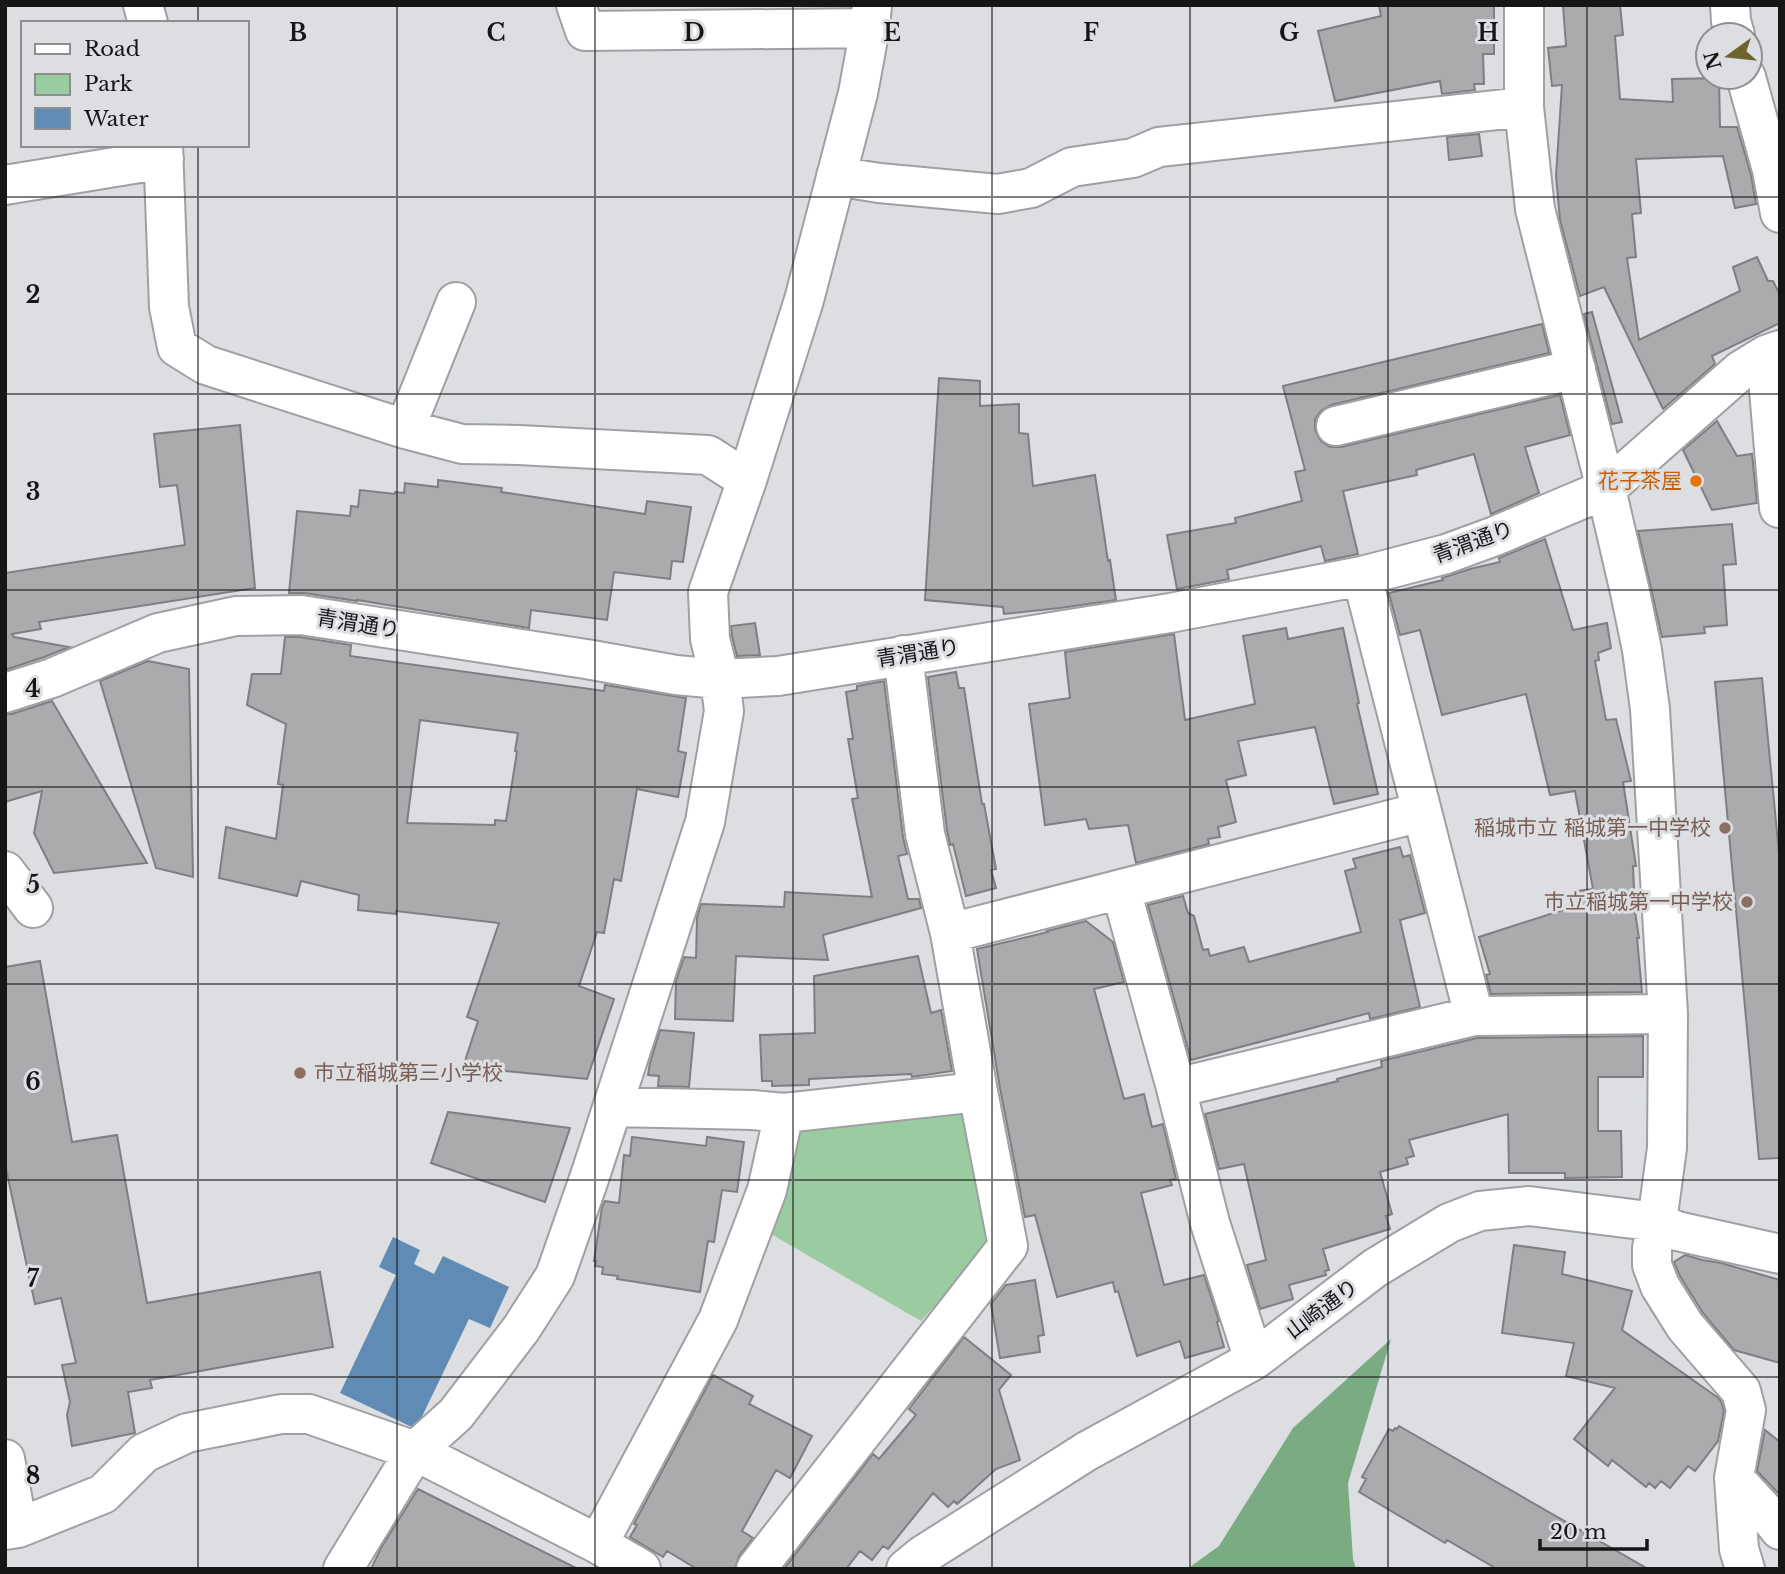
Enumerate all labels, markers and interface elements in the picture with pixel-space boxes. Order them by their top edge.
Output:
text: B [289,19,307,47]
text: C [487,19,505,47]
text: D [683,19,705,47]
text: E [883,19,901,47]
text: F [1083,19,1099,47]
text: G [1279,19,1299,47]
text: H [1477,19,1499,47]
legend [21,21,248,147]
north arrow [1694,21,1764,91]
text: Road [84,36,140,62]
text: N [1700,49,1726,72]
text: Park [84,71,133,97]
text: Water [83,106,148,132]
text: 2 [26,281,40,309]
place label: 花子茶屋 [1598,468,1682,494]
marker: 花子茶屋 [1688,473,1704,489]
text: 3 [26,478,40,506]
street label: 青渭通り [1429,515,1517,569]
street label: 青渭通り [314,605,402,643]
street label: 青渭通り [874,634,962,672]
text: 4 [25,675,41,703]
place label: 稲城市立 稲城第一中学校 [1474,815,1711,841]
marker: 稲城市立 稲城第一中学校 [1717,820,1733,836]
text: 5 [26,871,40,899]
place label: 市立稲城第一中学校 [1544,889,1733,915]
marker: 市立稲城第一中学校 [1739,894,1755,910]
place label: 市立稲城第三小学校 [314,1060,503,1086]
marker: 市立稲城第三小学校 [292,1065,308,1081]
text: 6 [25,1068,41,1096]
text: 7 [27,1265,40,1293]
street label: 山崎通り [1281,1273,1363,1345]
text: 8 [26,1462,40,1490]
scale bar [1540,1508,1647,1552]
text: 20 m [1550,1519,1607,1545]

